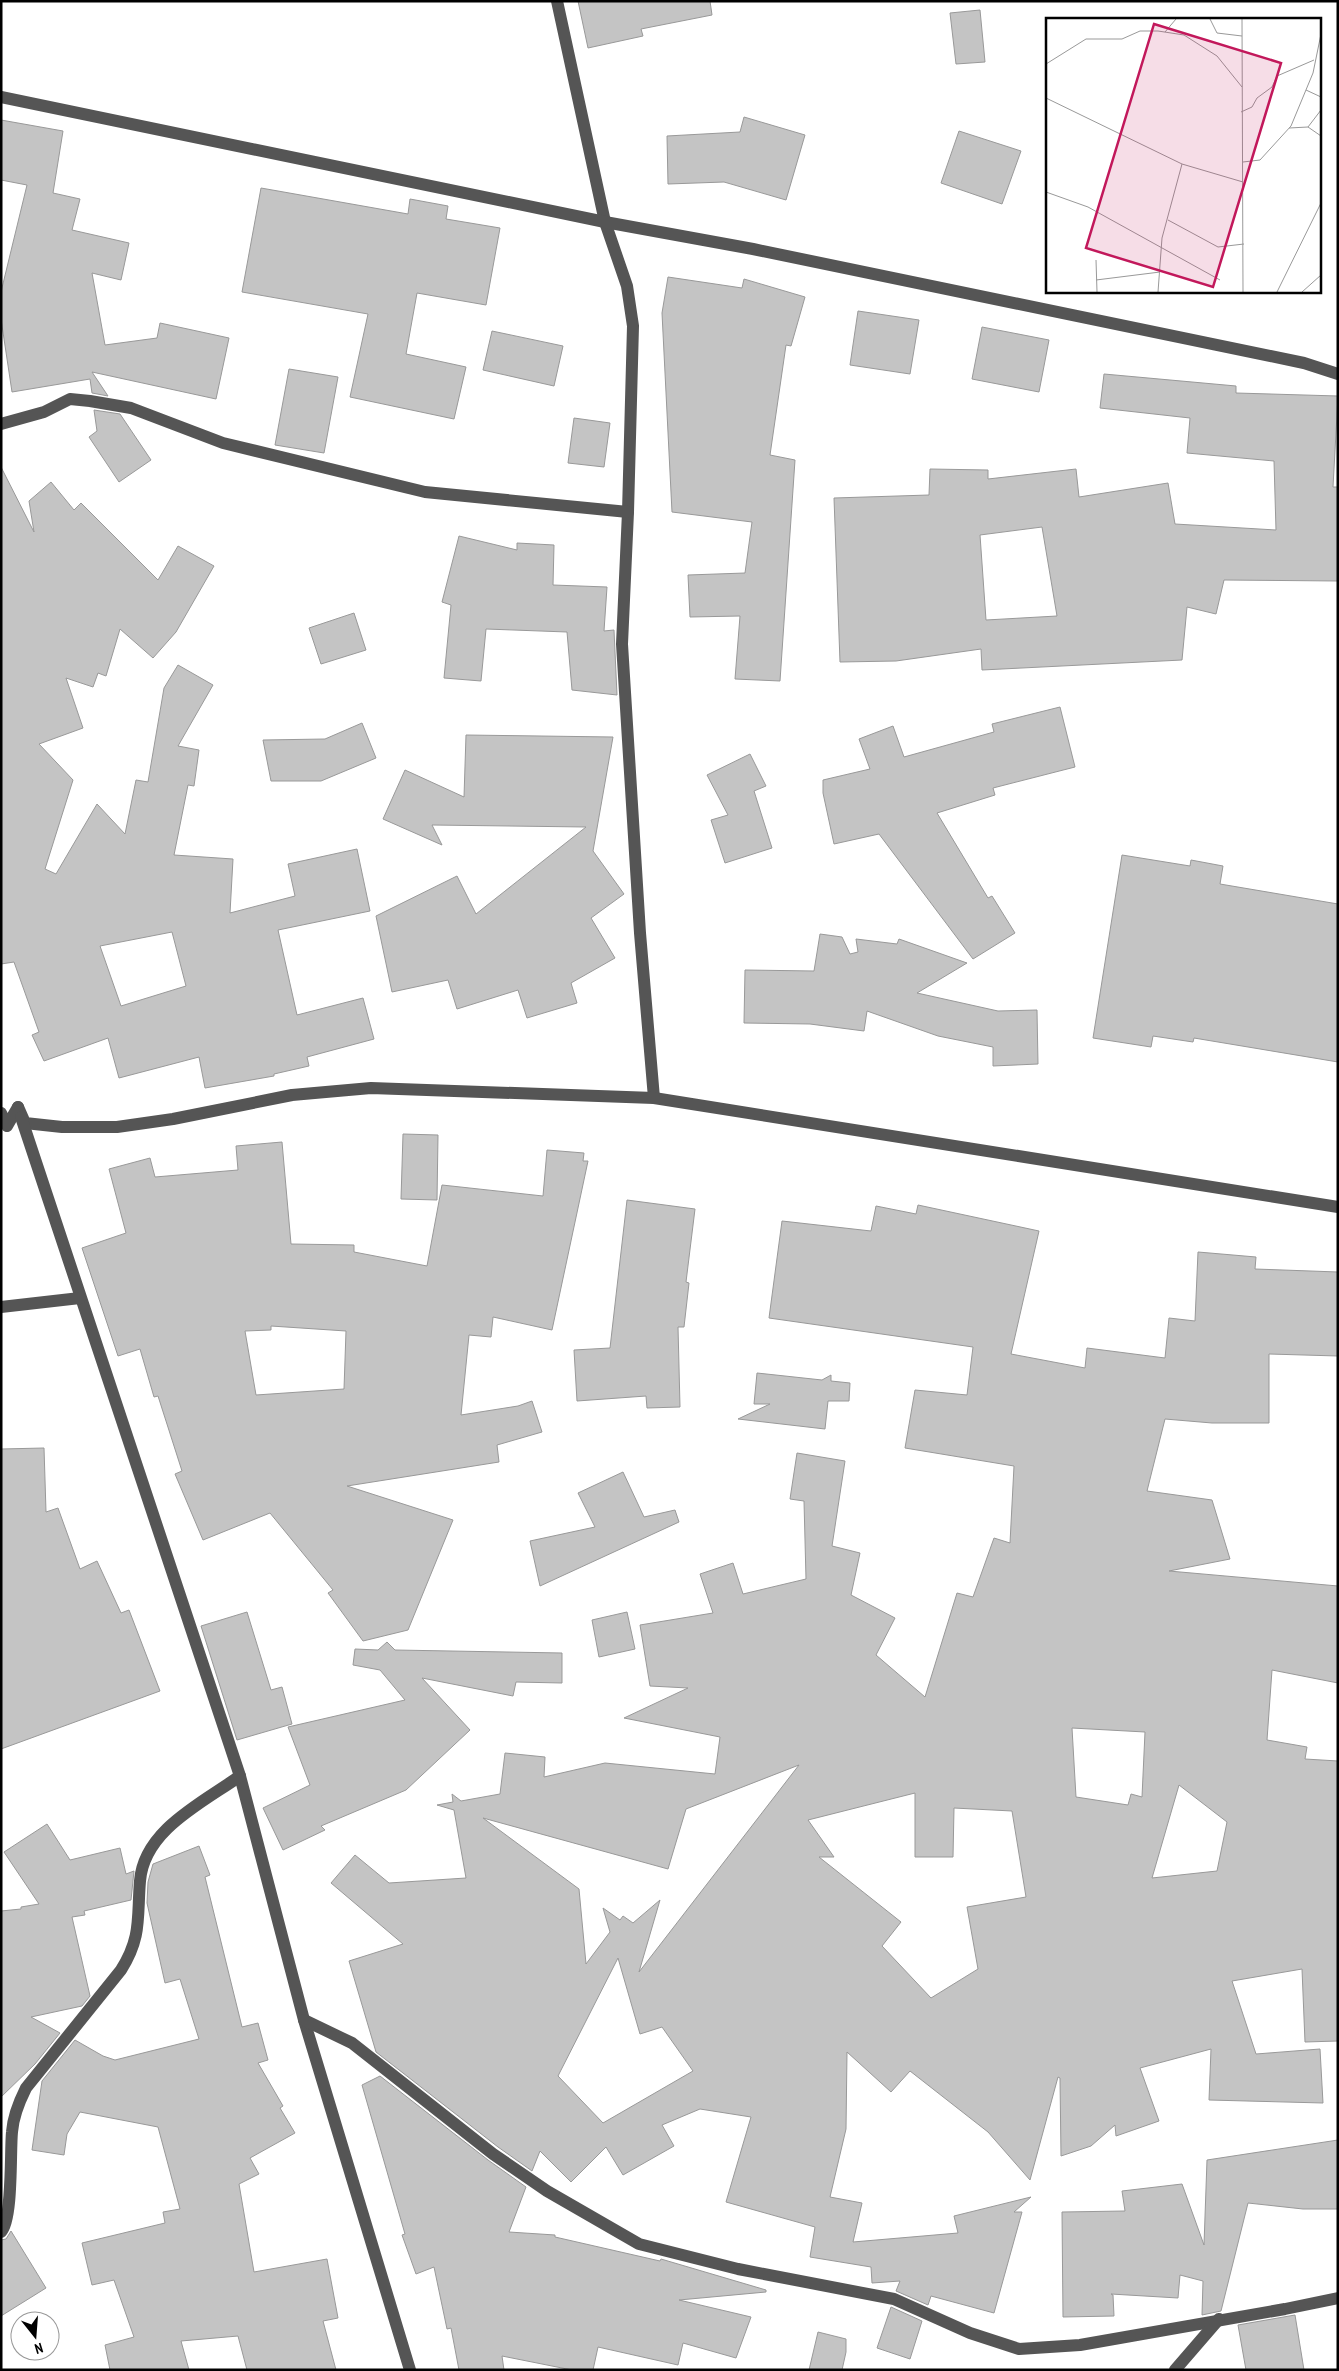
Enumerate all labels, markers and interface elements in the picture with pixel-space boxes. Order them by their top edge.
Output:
inset map [1046,18,1322,292]
north arrow [10,2311,60,2361]
text: N [33,2339,45,2358]

